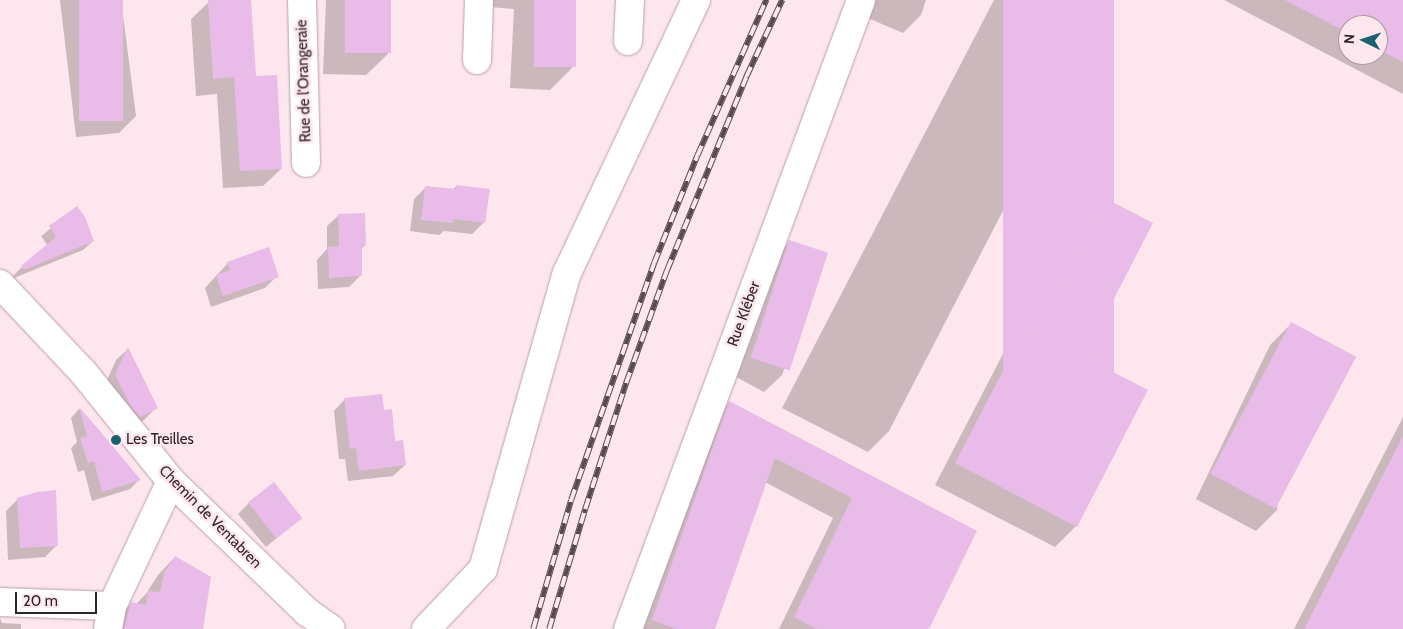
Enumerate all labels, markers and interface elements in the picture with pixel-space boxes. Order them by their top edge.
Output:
north arrow [1338,15,1388,65]
street label: Rue de l'Orangeraie [293,19,315,143]
text: N [1340,33,1358,45]
street label: Rue Kléber [724,279,764,349]
place label: Les Treilles [126,431,194,449]
marker: Les Treilles [110,434,122,446]
street label: Chemin de Ventabren [155,462,265,572]
scale bar [18,582,100,614]
text: 20 m [23,592,58,610]

